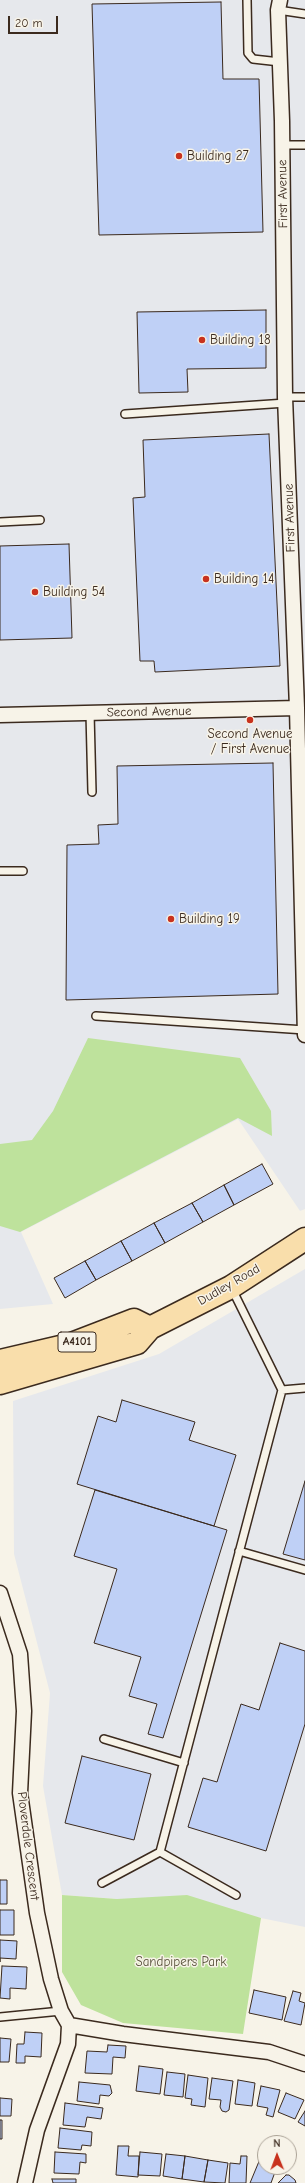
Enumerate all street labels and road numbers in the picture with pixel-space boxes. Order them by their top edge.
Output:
street label: First Avenue [275,160,291,228]
street label: First Avenue [281,483,299,553]
street label: Second Avenue [106,703,192,721]
street label: Dudley Road [195,1261,263,1309]
road number: A4101 [58,1332,96,1352]
street label: Ploverdale Crescent [14,1791,42,1901]

